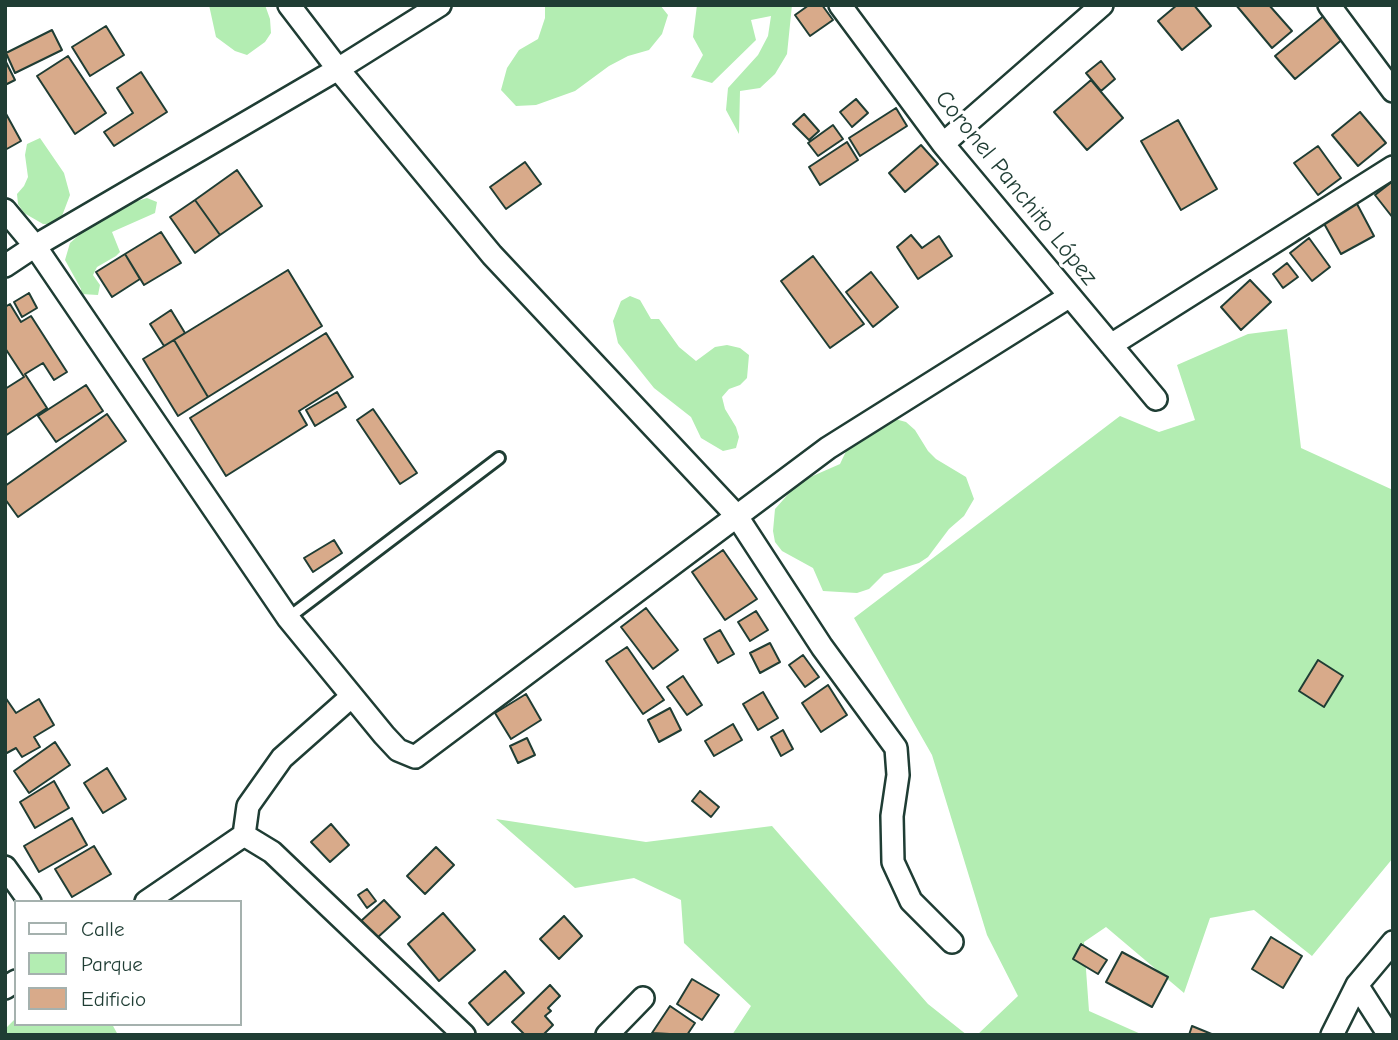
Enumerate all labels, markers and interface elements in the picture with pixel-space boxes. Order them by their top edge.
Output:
street label: Coronel Panchito López [929,85,1103,291]
legend [14,900,242,1026]
text: Calle [81,917,124,941]
text: Parque [81,952,143,976]
text: Edificio [81,987,146,1011]

